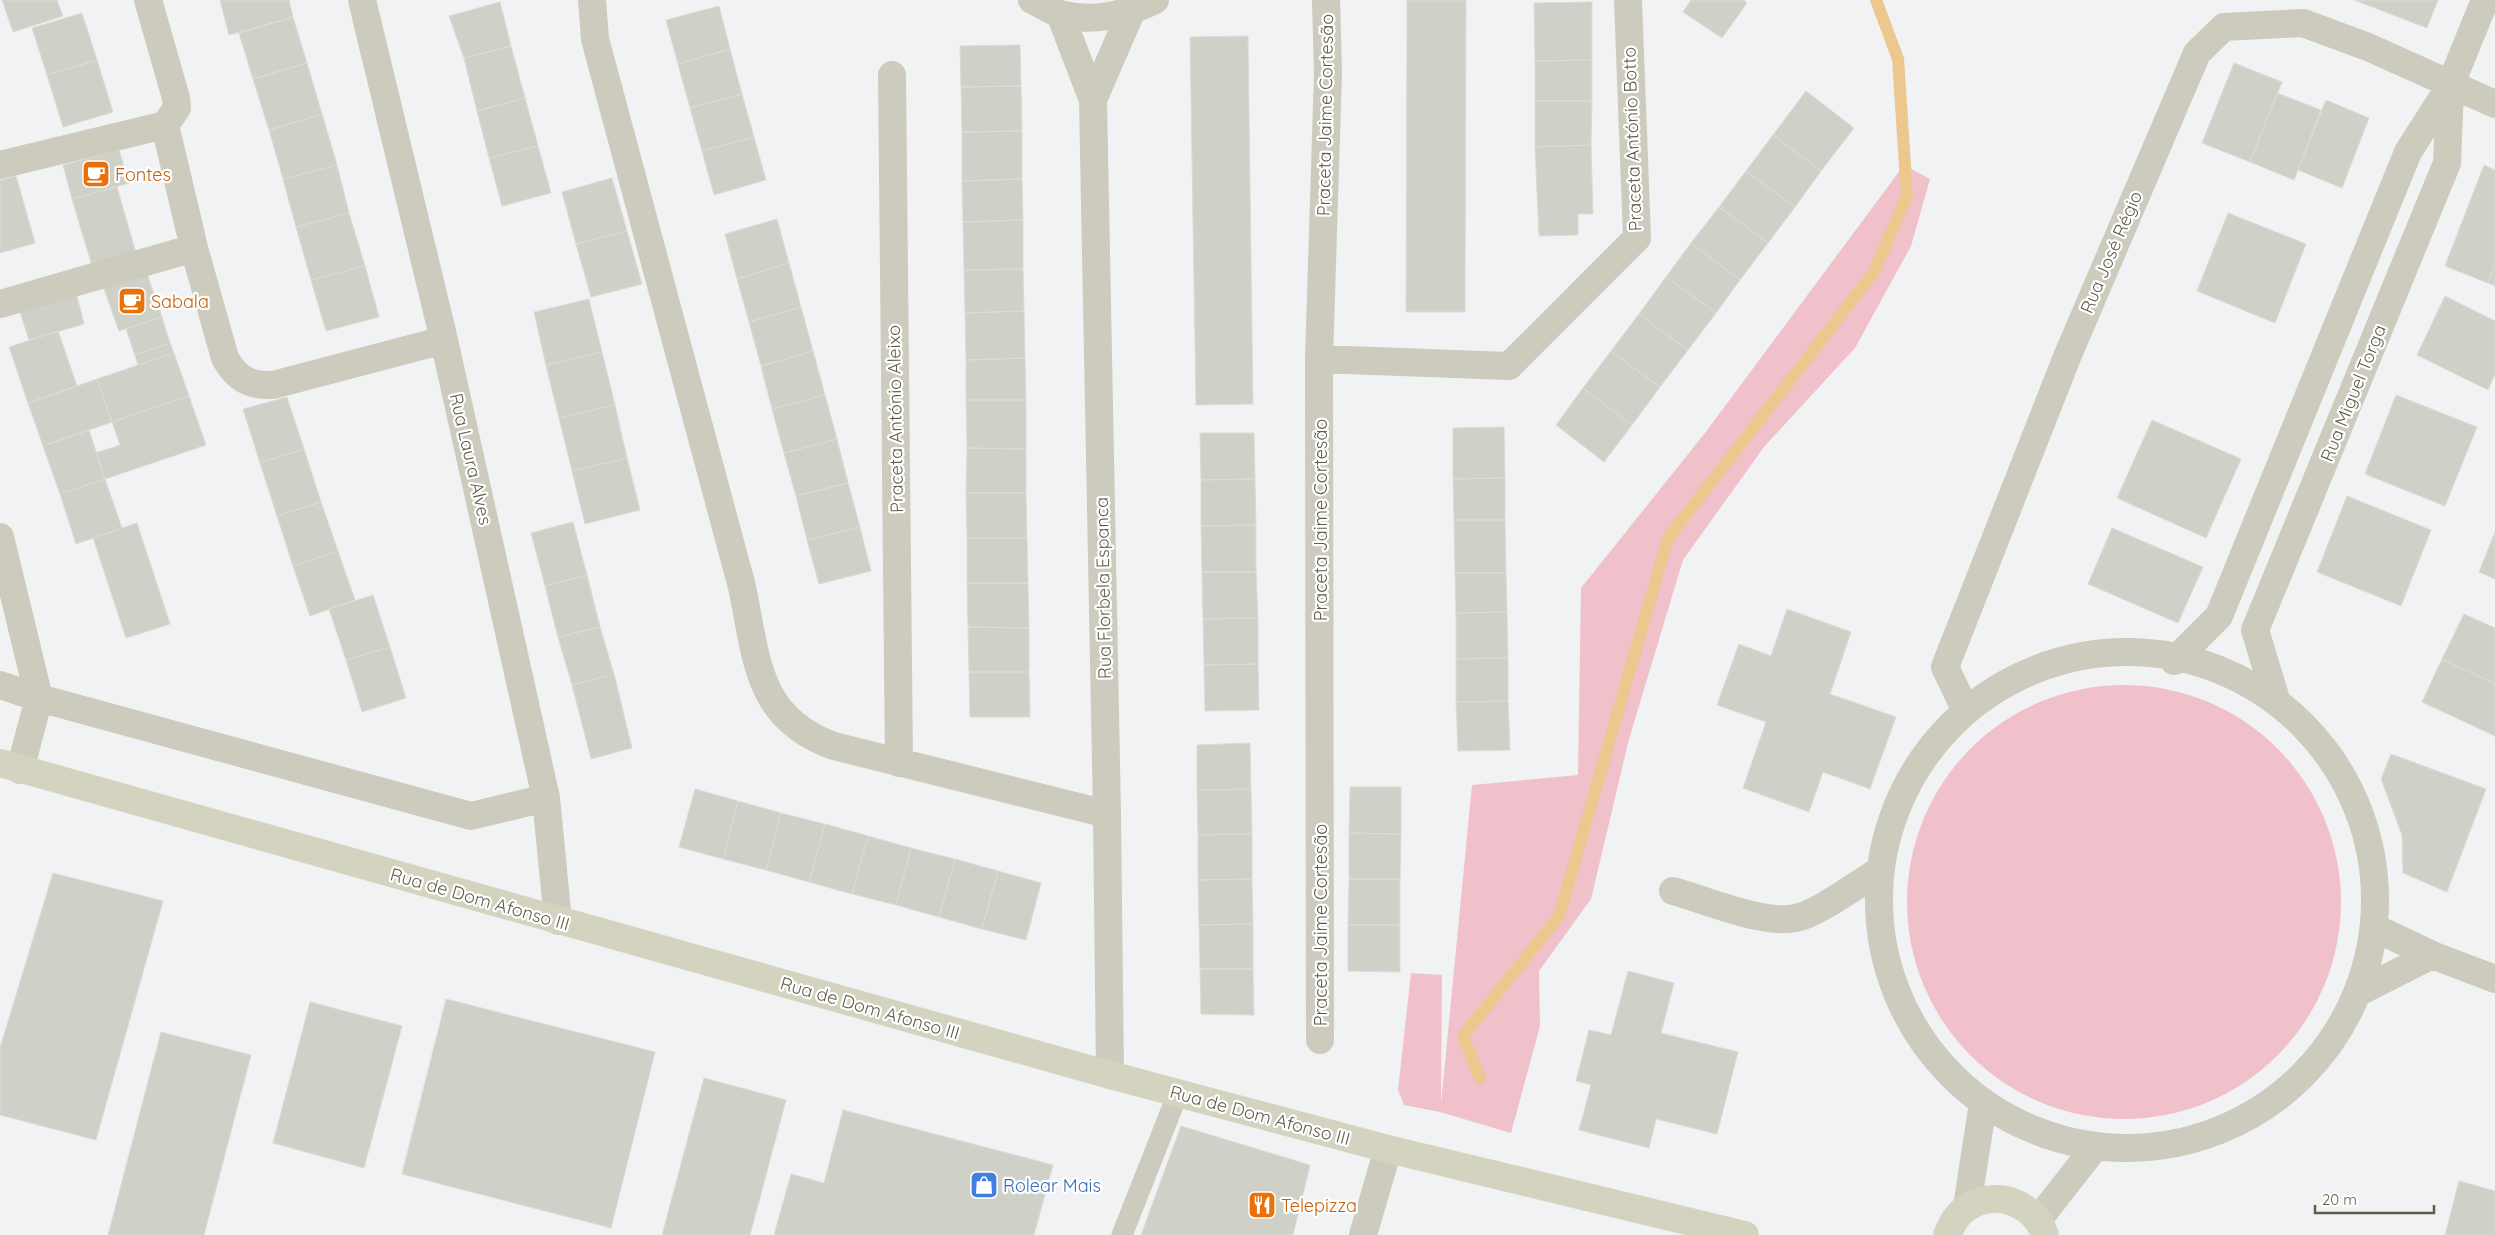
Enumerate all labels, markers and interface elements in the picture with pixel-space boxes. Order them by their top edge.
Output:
street label: Praceta Jaime Cortesão [1312,14,1338,216]
street label: Praceta António Botto [1617,46,1647,232]
cafe icon: Fontes [81,159,111,189]
place label: Fontes [115,163,171,186]
street label: Rua José Régio [2075,187,2147,317]
cafe icon: Sabala [117,286,147,316]
place label: Sabala [151,290,209,313]
street label: Rua Miguel Torga [2315,321,2391,465]
street label: Praceta António Aleixo [882,325,908,513]
street label: Rua Laura Alves [445,391,497,527]
street label: Praceta Jaime Cortesão [1309,419,1332,621]
street label: Rua Florbela Espanca [1090,497,1116,679]
street label: Praceta Jaime Cortesão [1309,824,1332,1026]
street label: Rua de Dom Afonso III [388,862,572,936]
street label: Rua de Dom Afonso III [778,971,962,1045]
street label: Rua de Dom Afonso III [1167,1080,1353,1150]
shop icon: Rolear Mais [969,1170,999,1200]
place label: Rolear Mais [1003,1174,1101,1197]
scale bar [2315,1182,2434,1214]
restaurant icon: Telepizza [1247,1190,1277,1220]
text: 20 m [2322,1190,2357,1209]
place label: Telepizza [1281,1194,1357,1217]

